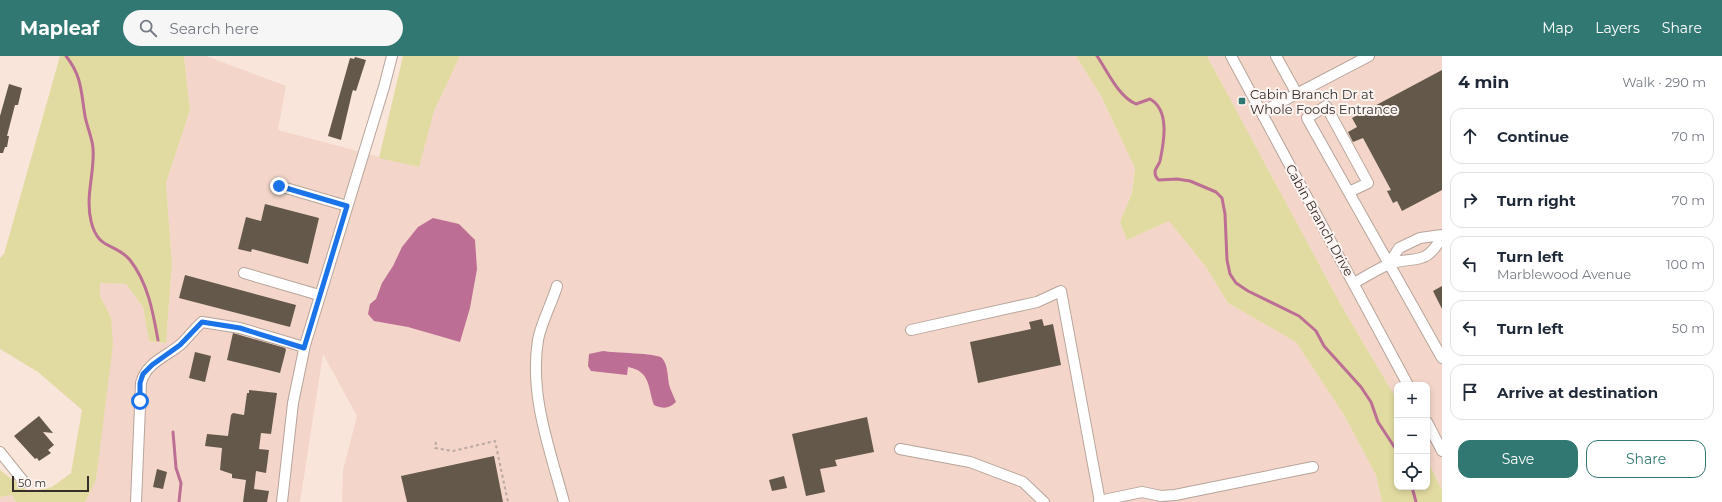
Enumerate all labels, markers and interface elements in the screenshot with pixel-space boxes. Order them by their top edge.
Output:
search box [123,10,403,46]
text: Mapleaf [20,17,99,40]
icon: search [137,17,159,39]
text: Search here [169,19,259,38]
text: Map [1542,19,1573,37]
text: Layers [1595,19,1640,37]
text: Share [1662,19,1702,37]
text: 4 min [1458,72,1509,92]
text: Walk · 290 m [1622,74,1706,90]
place label: Cabin Branch Dr at Whole Foods Entrance [1250,86,1398,117]
marker: Cabin Branch Dr at Whole Foods Entrance [1237,96,1247,106]
icon: ahead [1459,125,1481,147]
text: Continue [1497,127,1569,146]
text: 70 m [1672,128,1705,144]
street label: Cabin Branch Drive [1283,161,1358,279]
route end [270,177,288,195]
icon: right [1459,189,1481,211]
text: Turn right [1497,191,1576,210]
text: 70 m [1672,192,1705,208]
text: Turn left [1497,247,1564,266]
icon: left [1459,253,1481,275]
text: 100 m [1666,256,1705,272]
text: Marblewood Avenue [1497,266,1631,282]
icon: left [1459,317,1481,339]
text: Turn left [1497,319,1564,338]
text: 50 m [1672,320,1705,336]
icon: arrive [1459,381,1481,403]
map controls [1394,382,1430,490]
button: + [1394,382,1430,418]
text: Arrive at destination [1497,383,1658,402]
route start [131,392,149,410]
button: − [1394,418,1430,454]
button: Save [1458,440,1578,478]
button: Share [1586,440,1706,478]
button: locate [1394,454,1430,490]
scale bar [12,474,89,493]
text: 50 m [18,476,46,490]

